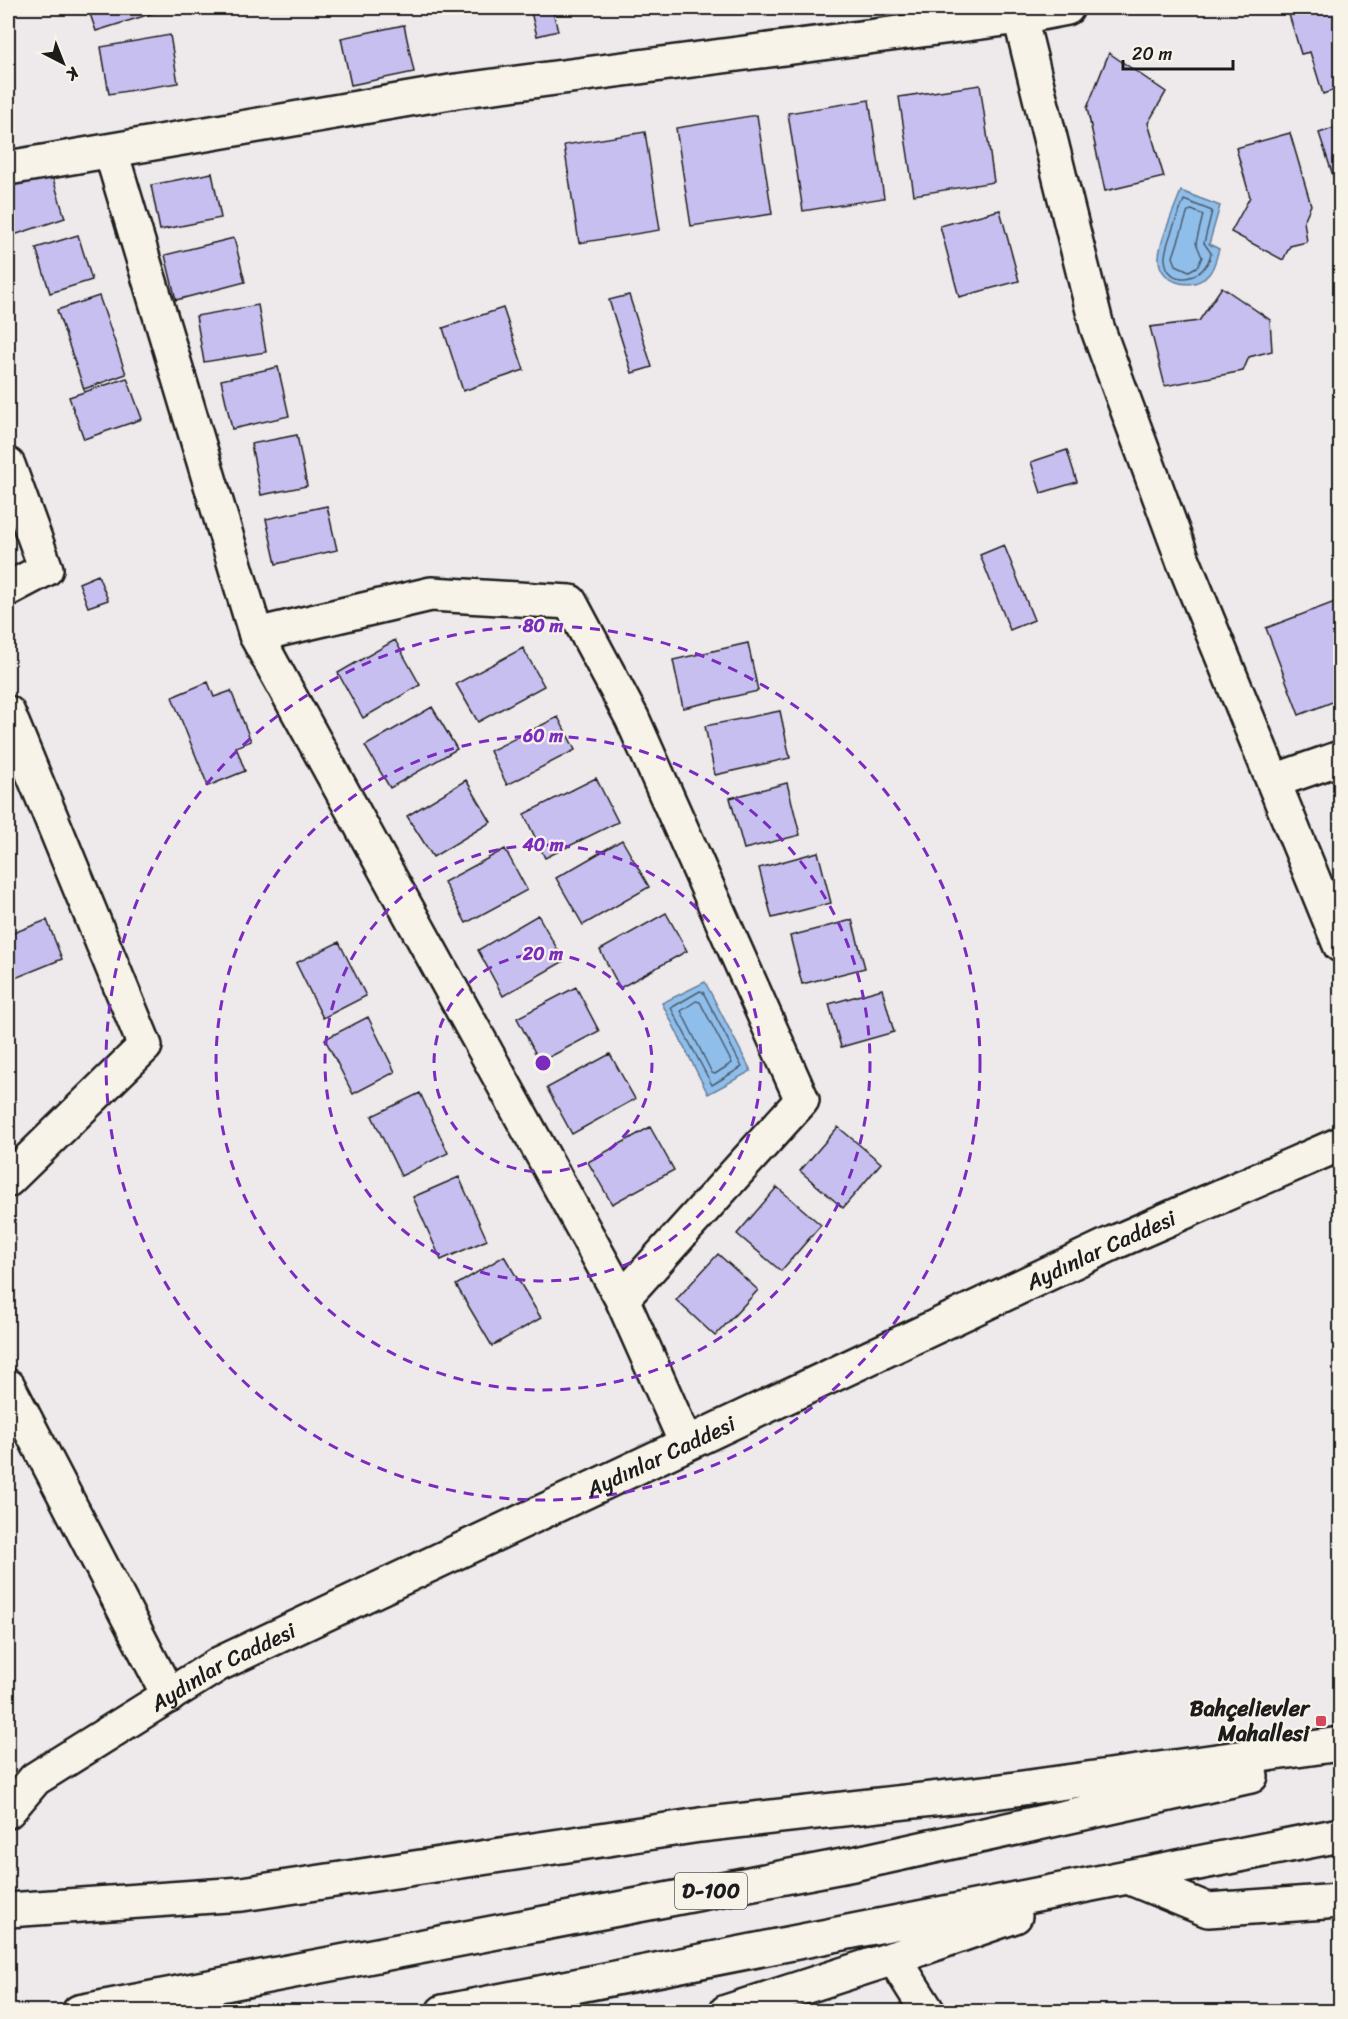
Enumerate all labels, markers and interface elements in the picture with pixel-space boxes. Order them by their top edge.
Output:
north arrow [33,33,93,93]
scale bar [1123,33,1232,71]
text: 20 m [1132,38,1172,70]
text: K [58,59,87,89]
text: 80 m [522,610,564,642]
text: 60 m [522,720,563,752]
text: 40 m [521,829,564,861]
text: 20 m [522,938,563,970]
centre of rings [533,1053,553,1073]
street label: Aydınlar Caddesi [1018,1198,1183,1301]
street label: Aydınlar Caddesi [579,1404,743,1508]
street label: Aydınlar Caddesi [141,1611,303,1723]
place label: Bahçelievler Mahallesi [1190,1689,1311,1753]
marker: Bahçelievler Mahallesi [1314,1714,1328,1728]
road number: D-100 [675,1873,747,1909]

